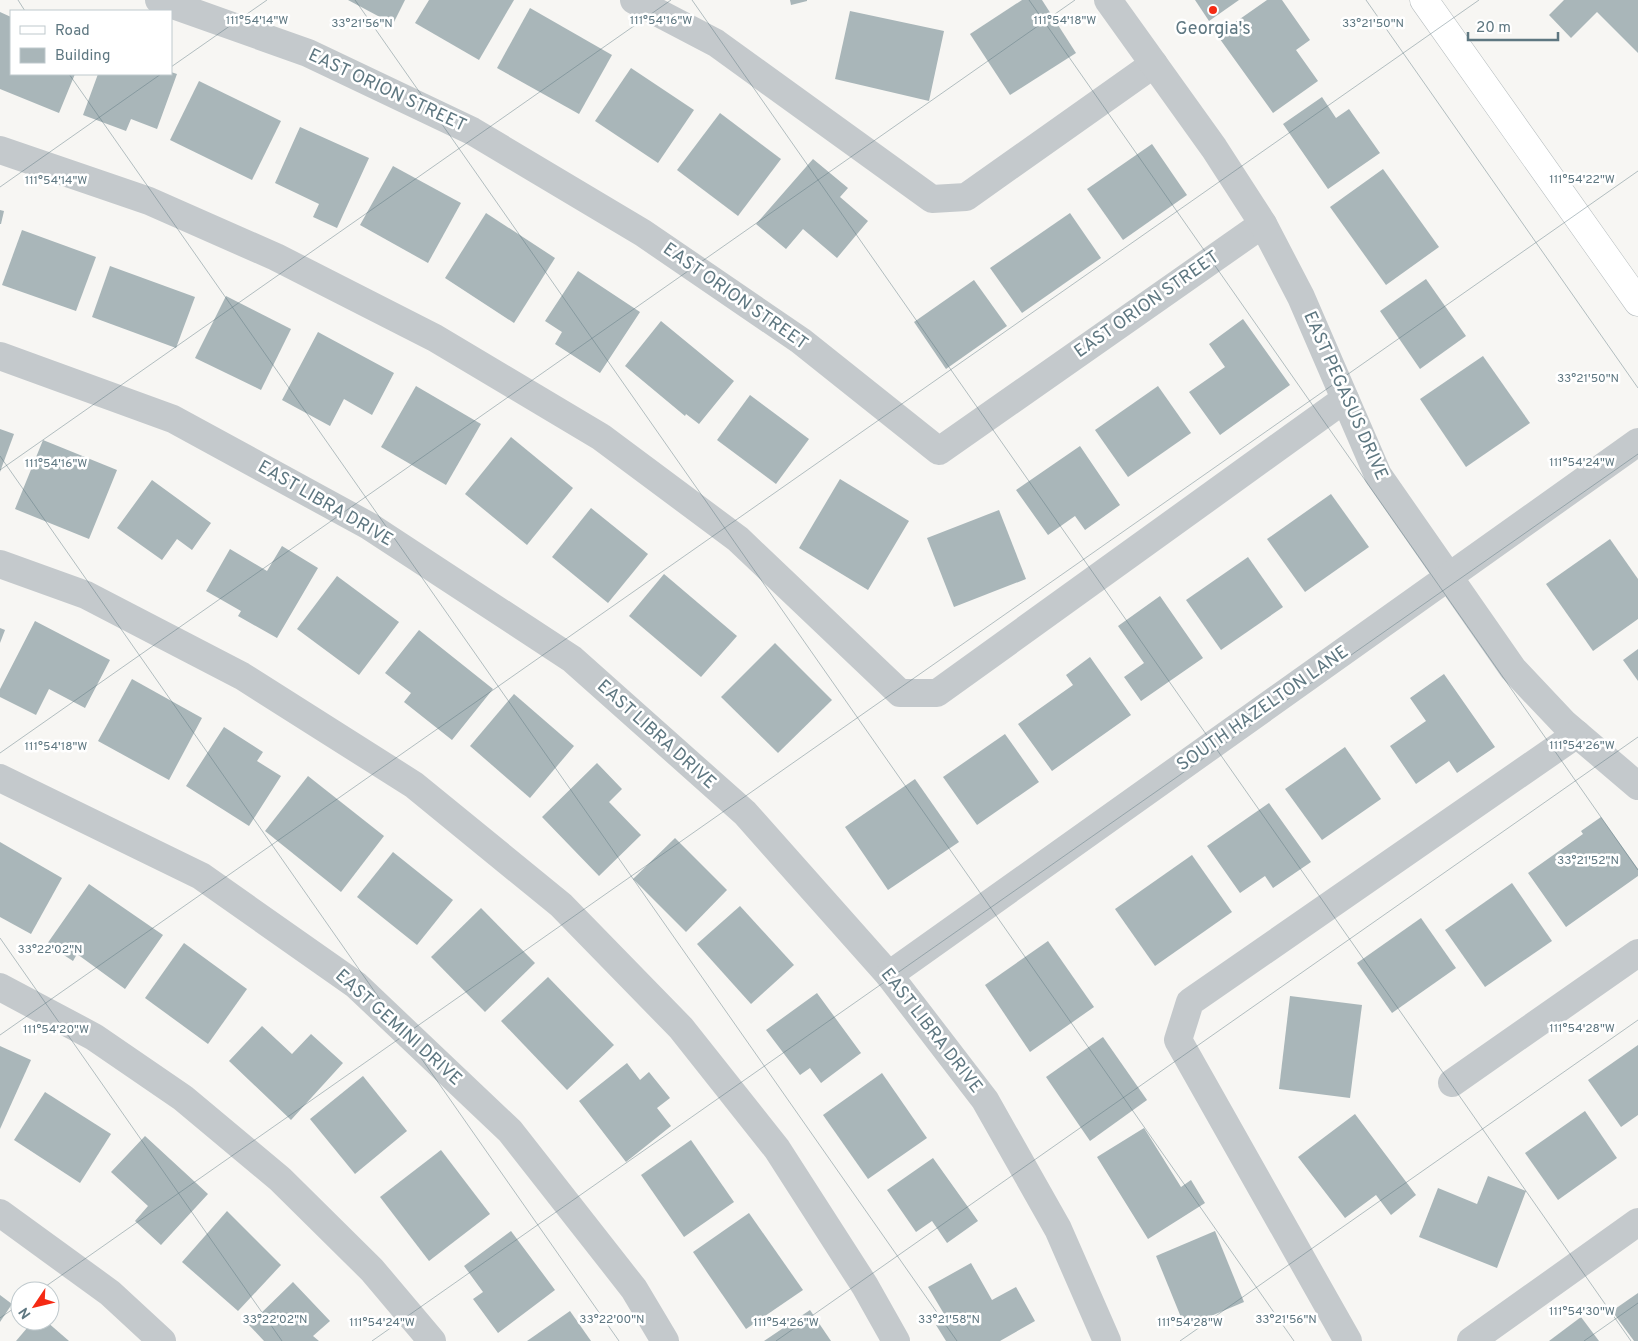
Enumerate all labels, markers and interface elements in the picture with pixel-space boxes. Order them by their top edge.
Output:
marker: Georgia's [1207,4,1219,16]
legend [10,10,172,75]
scale bar [1468,10,1558,42]
text: 111°54'14"W [226,13,288,29]
text: 111°54'16"W [630,13,692,29]
text: 111°54'18"W [1034,13,1096,29]
text: 33°21'56"N [331,16,393,32]
text: 33°21'50"N [1342,16,1404,32]
place label: Georgia's [1175,18,1251,41]
text: 20 m [1476,19,1511,38]
text: Road [55,22,90,41]
street label: EAST ORION STREET [304,44,470,138]
text: Building [55,47,110,66]
text: 111°54'22"W [1549,172,1615,188]
text: 111°54'14"W [25,173,87,189]
street label: EAST ORION STREET [658,238,812,356]
street label: EAST ORION STREET [1070,246,1224,364]
street label: EAST PEGASUS DRIVE [1297,308,1393,484]
text: 33°21'50"N [1557,371,1619,387]
text: 111°54'24"W [1549,455,1615,471]
text: 111°54'16"W [25,456,87,472]
street label: EAST LIBRA DRIVE [253,456,397,552]
street label: SOUTH HAZELTON LANE [1173,641,1353,777]
street label: EAST LIBRA DRIVE [592,675,720,795]
text: 111°54'26"W [1549,738,1615,754]
text: 111°54'18"W [25,739,87,755]
text: 33°21'52"N [1557,853,1619,869]
text: 33°22'02"N [18,942,83,958]
street label: EAST LIBRA DRIVE [875,964,987,1098]
street label: EAST GEMINI DRIVE [330,965,466,1091]
text: 111°54'28"W [1549,1021,1615,1037]
text: 111°54'20"W [23,1022,89,1038]
north arrow [10,1281,60,1331]
text: N [16,1304,35,1322]
text: 111°54'30"W [1549,1304,1615,1320]
text: 33°22'02"N [243,1312,308,1328]
text: 33°22'00"N [579,1312,645,1328]
text: 33°21'58"N [918,1312,980,1328]
text: 33°21'56"N [1255,1312,1317,1328]
text: 111°54'24"W [349,1315,415,1331]
text: 111°54'26"W [753,1315,819,1331]
text: 111°54'28"W [1157,1315,1223,1331]

